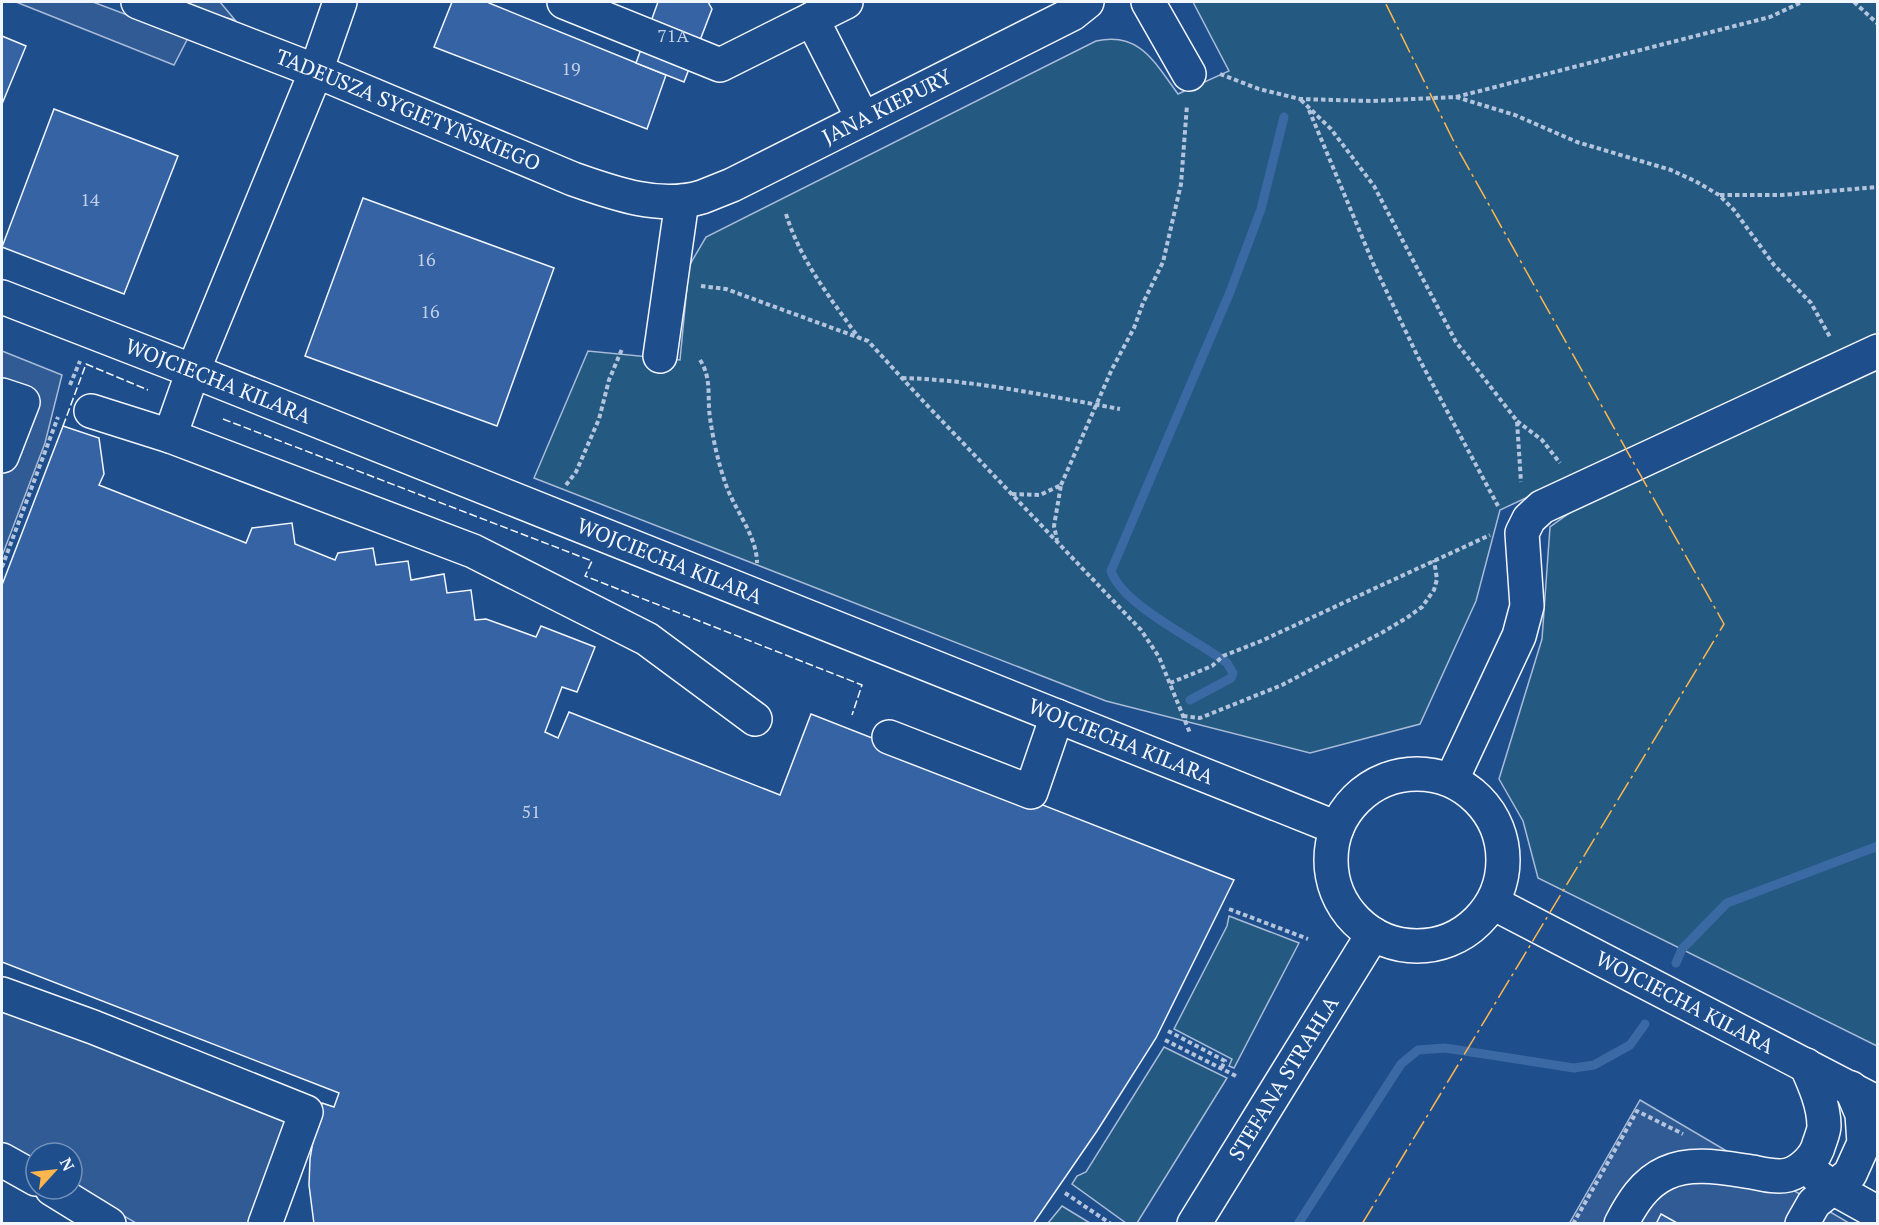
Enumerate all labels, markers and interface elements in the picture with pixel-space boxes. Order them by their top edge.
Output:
house number: 71A [657,23,689,47]
street label: TADEUSZA SYGIETYŃSKIEGO [272,42,545,177]
house number: 19 [561,56,581,80]
street label: JANA KIEPURY [817,62,956,150]
house number: 14 [80,187,100,211]
house number: 16 [416,247,436,271]
house number: 16 [420,299,440,323]
street label: WOJCIECHA KILARA [122,331,316,430]
street label: WOJCIECHA KILARA [573,511,767,610]
street label: WOJCIECHA KILARA [1024,691,1219,791]
house number: 51 [521,799,541,823]
street label: WOJCIECHA KILARA [1591,944,1780,1060]
street label: STEFANA STRAHLA [1222,990,1345,1165]
north arrow [24,1141,84,1201]
text: N [55,1154,80,1175]

